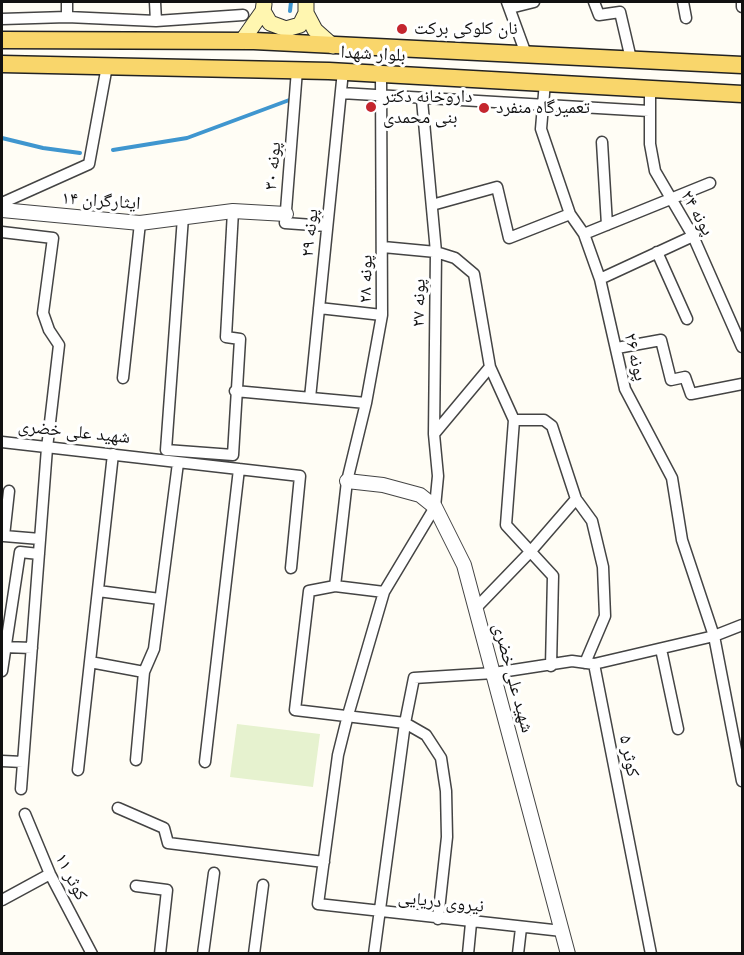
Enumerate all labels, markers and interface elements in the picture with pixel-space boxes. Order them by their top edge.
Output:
place label: نان کلوکی برکت [414,18,518,40]
marker: نان کلوکی برکت [395,22,409,36]
street label: بلوار شهدا [340,42,406,66]
place label: داروخانه دکتر بنی محمدی [383,86,472,128]
place label: تعمیرگاه منفرد [496,97,590,119]
marker: داروخانه دکتر بنی محمدی [364,100,378,114]
marker: تعمیرگاه منفرد [477,101,491,115]
street label: پونه ۳۰ [260,141,286,191]
street label: ایثارگران ۱۴ [61,187,141,215]
street label: پونه ۲۴ [676,187,718,239]
street label: پونه ۲۹ [297,208,323,258]
street label: پونه ۲۸ [355,255,377,303]
street label: پونه ۲۷ [408,279,430,327]
street label: پونه ۲۶ [619,331,651,383]
street label: شهید علی خضری [17,415,131,449]
street label: شهید علی خضری [488,621,538,735]
street label: کوثر ۵ [614,733,644,779]
street label: کوثر ۱۱ [50,850,92,904]
street label: نیروی دریایی [397,887,485,917]

